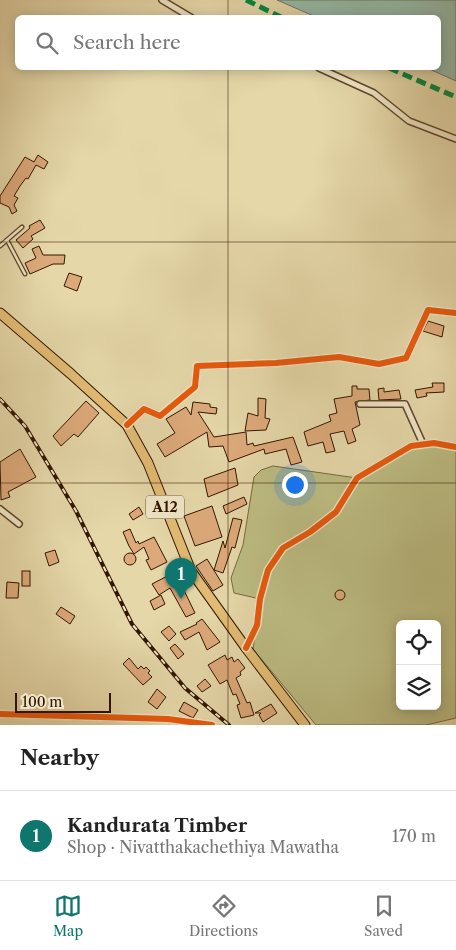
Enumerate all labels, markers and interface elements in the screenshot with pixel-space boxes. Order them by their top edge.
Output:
search box [15,15,441,70]
icon: search [33,29,61,57]
text: Search here [73,31,181,54]
your location [282,472,308,498]
road number: A12 [146,496,184,518]
pin: 1 [165,558,197,599]
map controls [396,620,441,710]
button: locate [396,620,441,665]
button: layers [396,665,441,710]
scale bar [15,690,111,713]
text: 100 m [22,693,62,711]
text: Nearby [20,745,99,770]
text: Kandurata Timber [67,814,247,837]
text: 1 [32,826,40,846]
text: 170 m [392,826,436,846]
text: Shop · Nivatthakachethiya Mawatha [67,837,339,857]
tab: Map [53,892,83,940]
tab: Directions [189,892,258,940]
tab: Saved [364,892,403,940]

